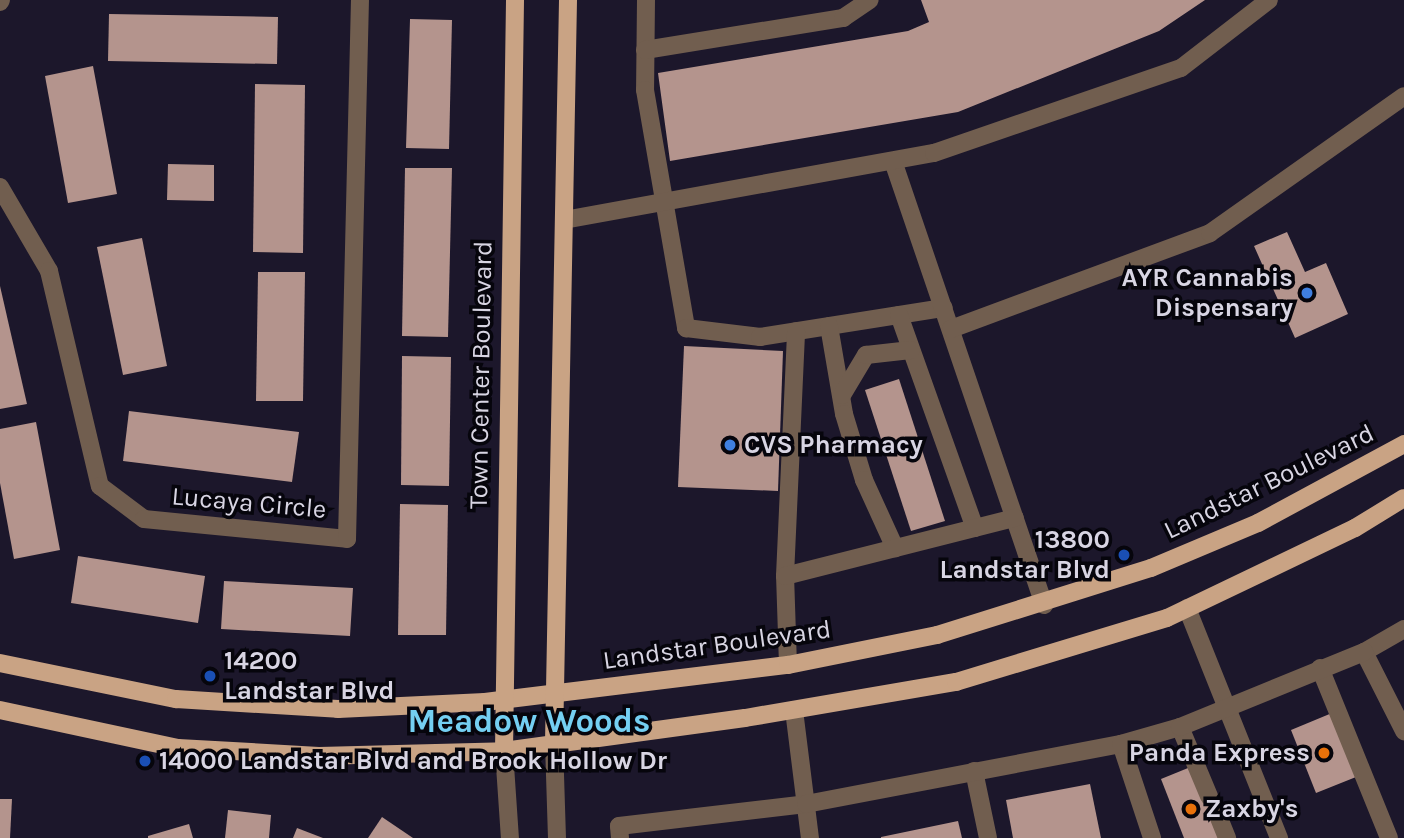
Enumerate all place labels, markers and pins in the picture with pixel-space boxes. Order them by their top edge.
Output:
place label: AYR Cannabis Dispensary [1121,262,1293,324]
marker: AYR Cannabis Dispensary [1299,285,1315,301]
place label: CVS Pharmacy [744,429,923,461]
marker: CVS Pharmacy [722,437,738,453]
place label: 13800 Landstar Blvd [940,524,1110,586]
marker: 13800 Landstar Blvd [1116,547,1132,563]
place label: 14200 Landstar Blvd [224,645,394,706]
marker: 14200 Landstar Blvd [202,668,218,684]
place label: Panda Express [1129,737,1310,769]
place label: 14000 Landstar Blvd and Brook Hollow Dr [159,745,667,777]
marker: Panda Express [1316,745,1332,761]
marker: 14000 Landstar Blvd and Brook Hollow Dr [137,753,153,769]
place label: Zaxby's [1205,793,1298,825]
marker: Zaxby's [1183,801,1199,817]

